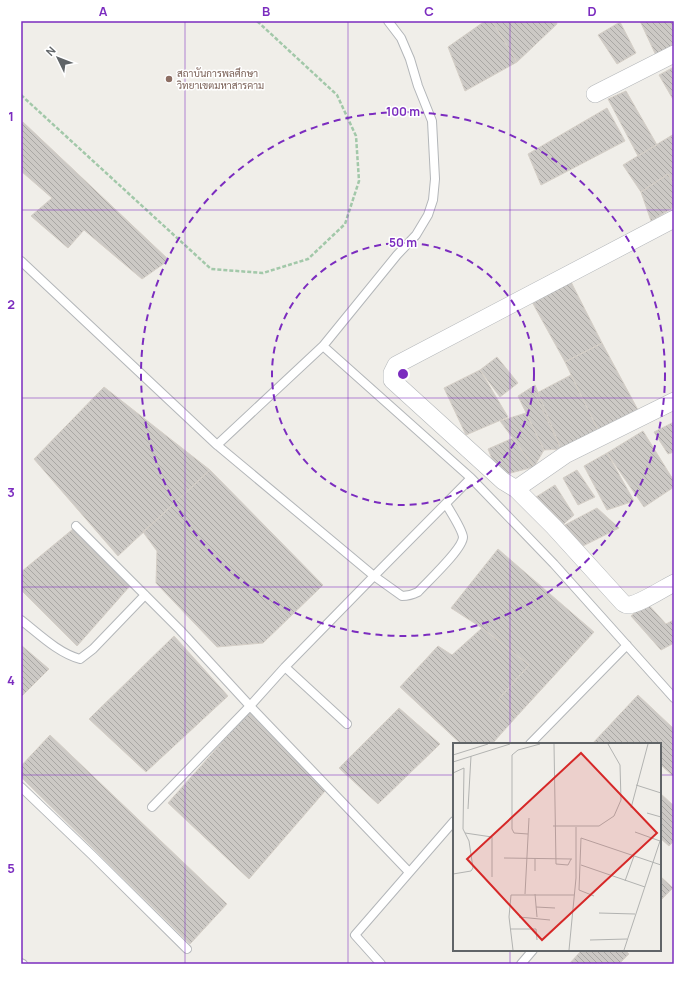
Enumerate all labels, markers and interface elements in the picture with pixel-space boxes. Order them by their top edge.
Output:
text: A [99,2,108,20]
text: B [262,2,270,20]
text: C [424,2,434,20]
text: D [587,2,597,20]
north arrow [38,38,78,78]
text: N [42,43,59,59]
place label: สถาบันการพลศึกษา วิทยาเขตมหาสารคาม [176,66,264,92]
marker: สถาบันการพลศึกษา วิทยาเขตมหาสารคาม [164,74,174,84]
text: 100 m [386,103,420,120]
text: 1 [8,107,14,125]
text: 50 m [389,234,417,251]
text: 2 [7,295,15,313]
centre of rings [396,367,410,381]
text: 3 [7,483,15,501]
text: 4 [7,671,15,689]
inset map [453,743,661,951]
text: 5 [7,859,15,877]

